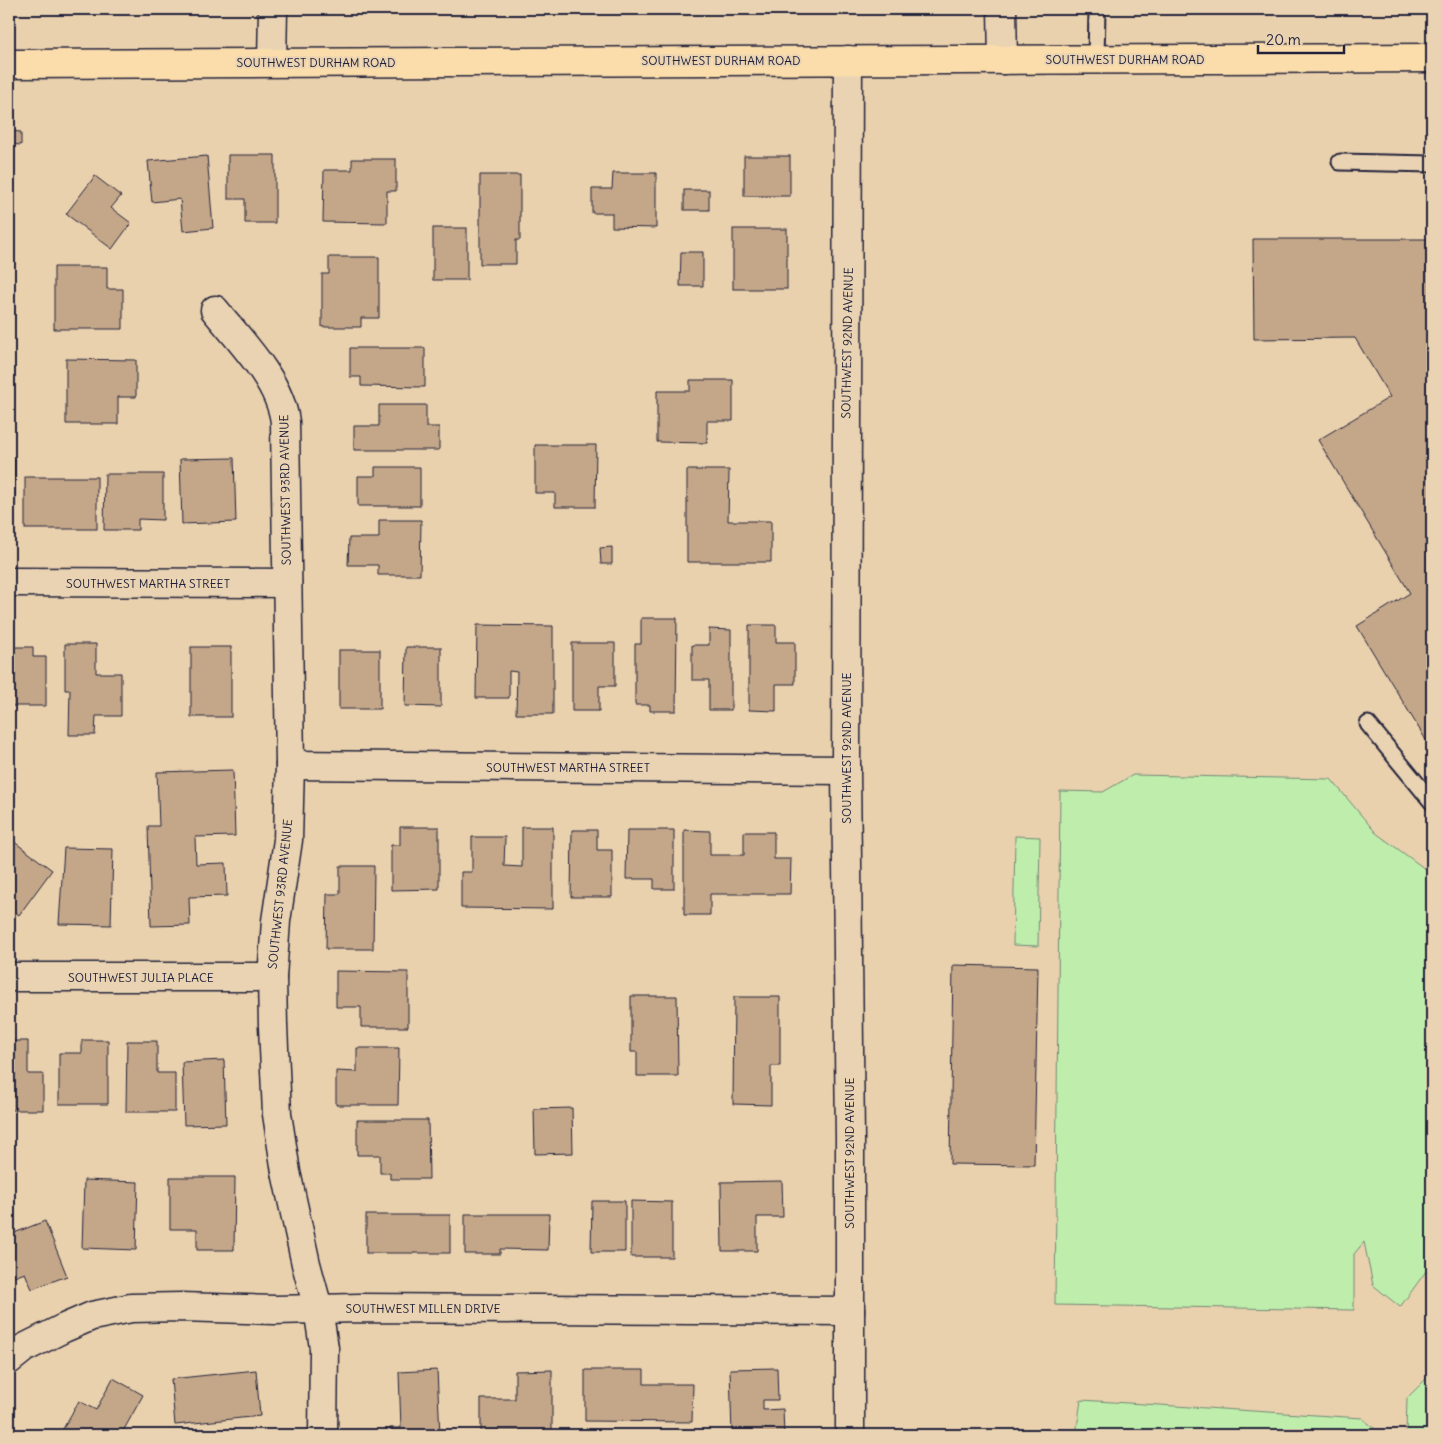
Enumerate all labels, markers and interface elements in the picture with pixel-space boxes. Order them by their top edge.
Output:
scale bar [1258,22,1345,54]
text: 20 m [1266,30,1301,49]
street label: SOUTHWEST DURHAM ROAD [1045,52,1205,67]
street label: SOUTHWEST DURHAM ROAD [641,53,801,68]
street label: SOUTHWEST DURHAM ROAD [236,55,396,70]
street label: SOUTHWEST 92ND AVENUE [838,267,856,419]
street label: SOUTHWEST 93RD AVENUE [276,414,294,566]
street label: SOUTHWEST MARTHA STREET [66,576,230,591]
street label: SOUTHWEST 92ND AVENUE [839,672,854,824]
street label: SOUTHWEST MARTHA STREET [486,760,650,775]
street label: SOUTHWEST 93RD AVENUE [265,818,295,970]
street label: SOUTHWEST JULIA PLACE [68,970,214,985]
street label: SOUTHWEST 92ND AVENUE [842,1077,857,1229]
street label: SOUTHWEST MILLEN DRIVE [346,1301,500,1316]

